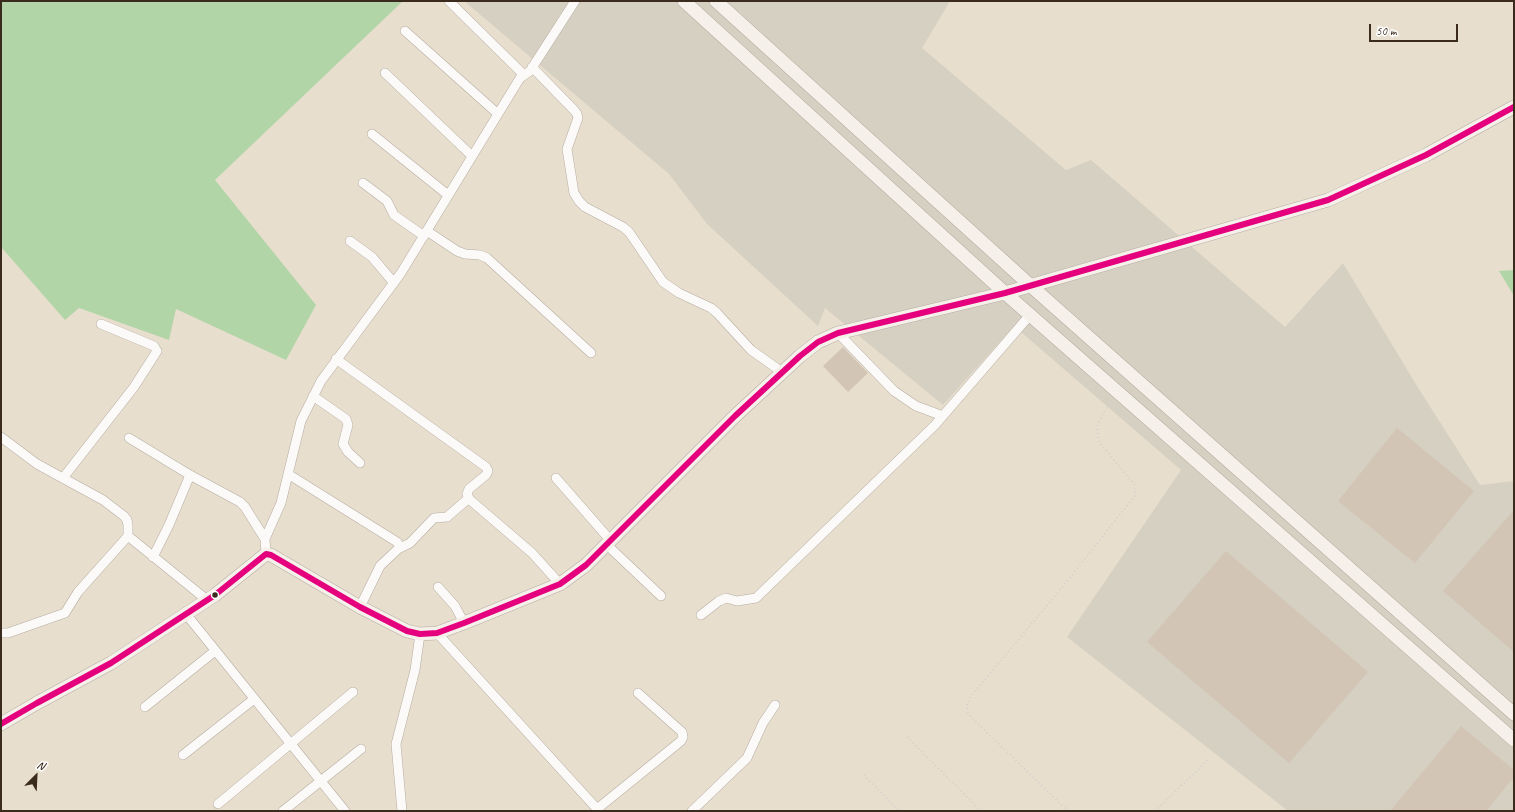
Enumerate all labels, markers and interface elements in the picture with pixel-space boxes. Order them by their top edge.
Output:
scale bar [1371,16,1460,42]
text: 50 m [1376,23,1396,39]
unlabelled marker [210,590,220,600]
north arrow [16,756,56,796]
text: N [35,757,47,773]

